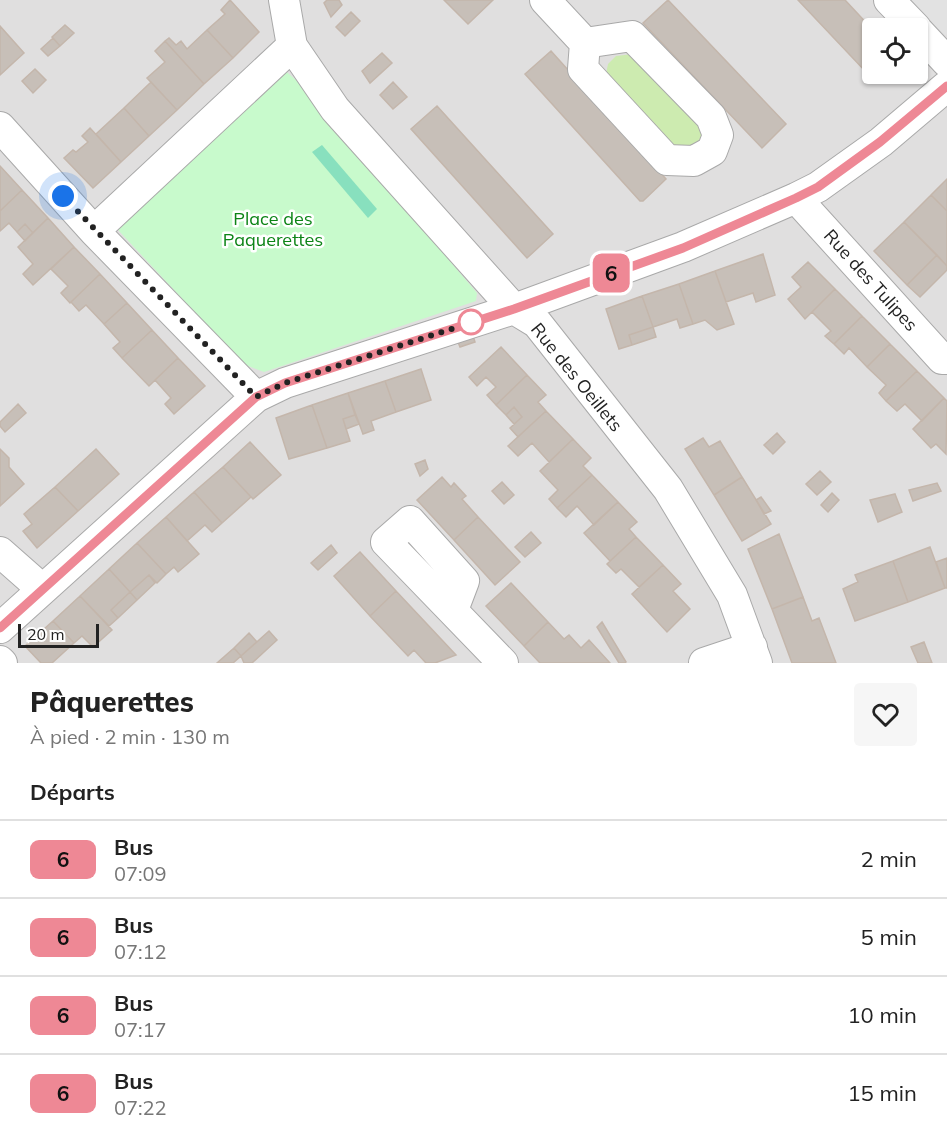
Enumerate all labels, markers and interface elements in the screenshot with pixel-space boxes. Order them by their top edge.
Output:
map controls [862,18,928,84]
button: locate [862,18,928,84]
your location [48,181,78,211]
park label: Place des Paquerettes [223,207,323,251]
street label: Rue des Tulipes [819,224,923,336]
line badge: 6 [592,254,630,292]
text: 6 [605,260,617,286]
unlabelled marker [458,309,484,335]
street label: Rue des Oeillets [526,318,628,436]
scale bar [18,621,99,648]
text: 20 m [27,624,64,644]
button: heart [854,683,917,746]
text: Pâquerettes [30,684,194,719]
text: À pied · 2 min · 130 m [30,724,230,749]
text: Départs [30,778,115,806]
text: Bus [114,833,153,861]
text: 2 min [861,845,917,873]
text: 6 [57,846,69,872]
text: 07:09 [114,861,167,886]
text: Bus [114,911,153,939]
text: 5 min [861,923,917,951]
text: 6 [57,924,69,950]
text: 07:12 [114,939,167,964]
text: Bus [114,989,153,1017]
text: 10 min [847,1001,917,1029]
text: 6 [57,1002,69,1028]
text: 07:17 [114,1017,167,1042]
text: Bus [114,1067,153,1095]
text: 15 min [847,1079,917,1107]
text: 6 [57,1080,69,1106]
text: 07:22 [114,1095,167,1120]

